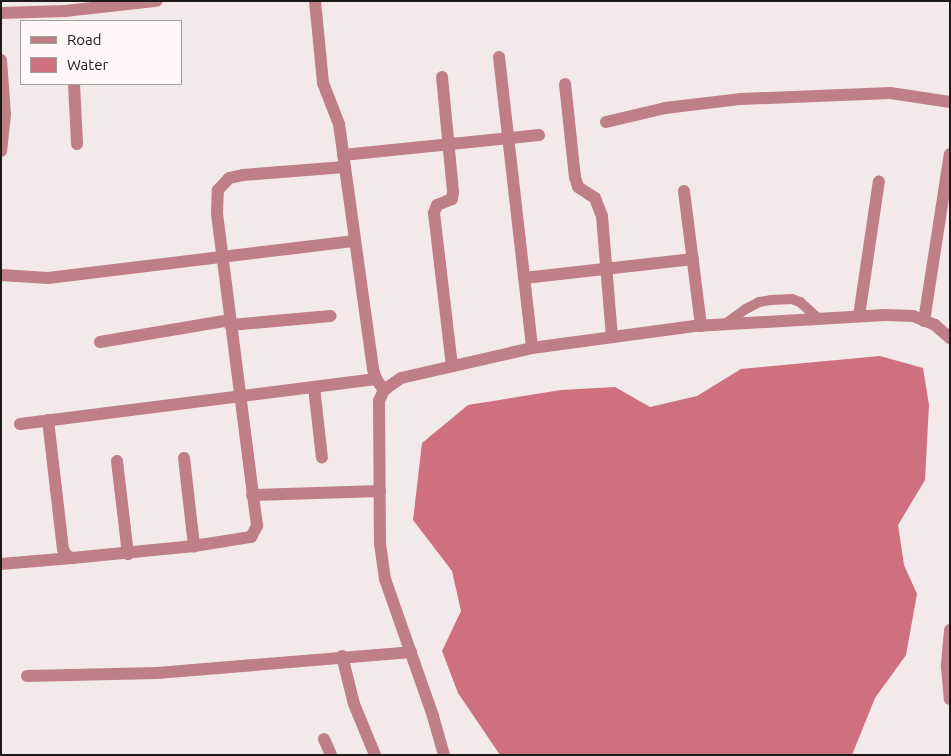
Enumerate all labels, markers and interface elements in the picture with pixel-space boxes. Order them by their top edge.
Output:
legend [20,20,182,85]
text: Road [67,31,102,48]
text: Water [67,56,108,73]

